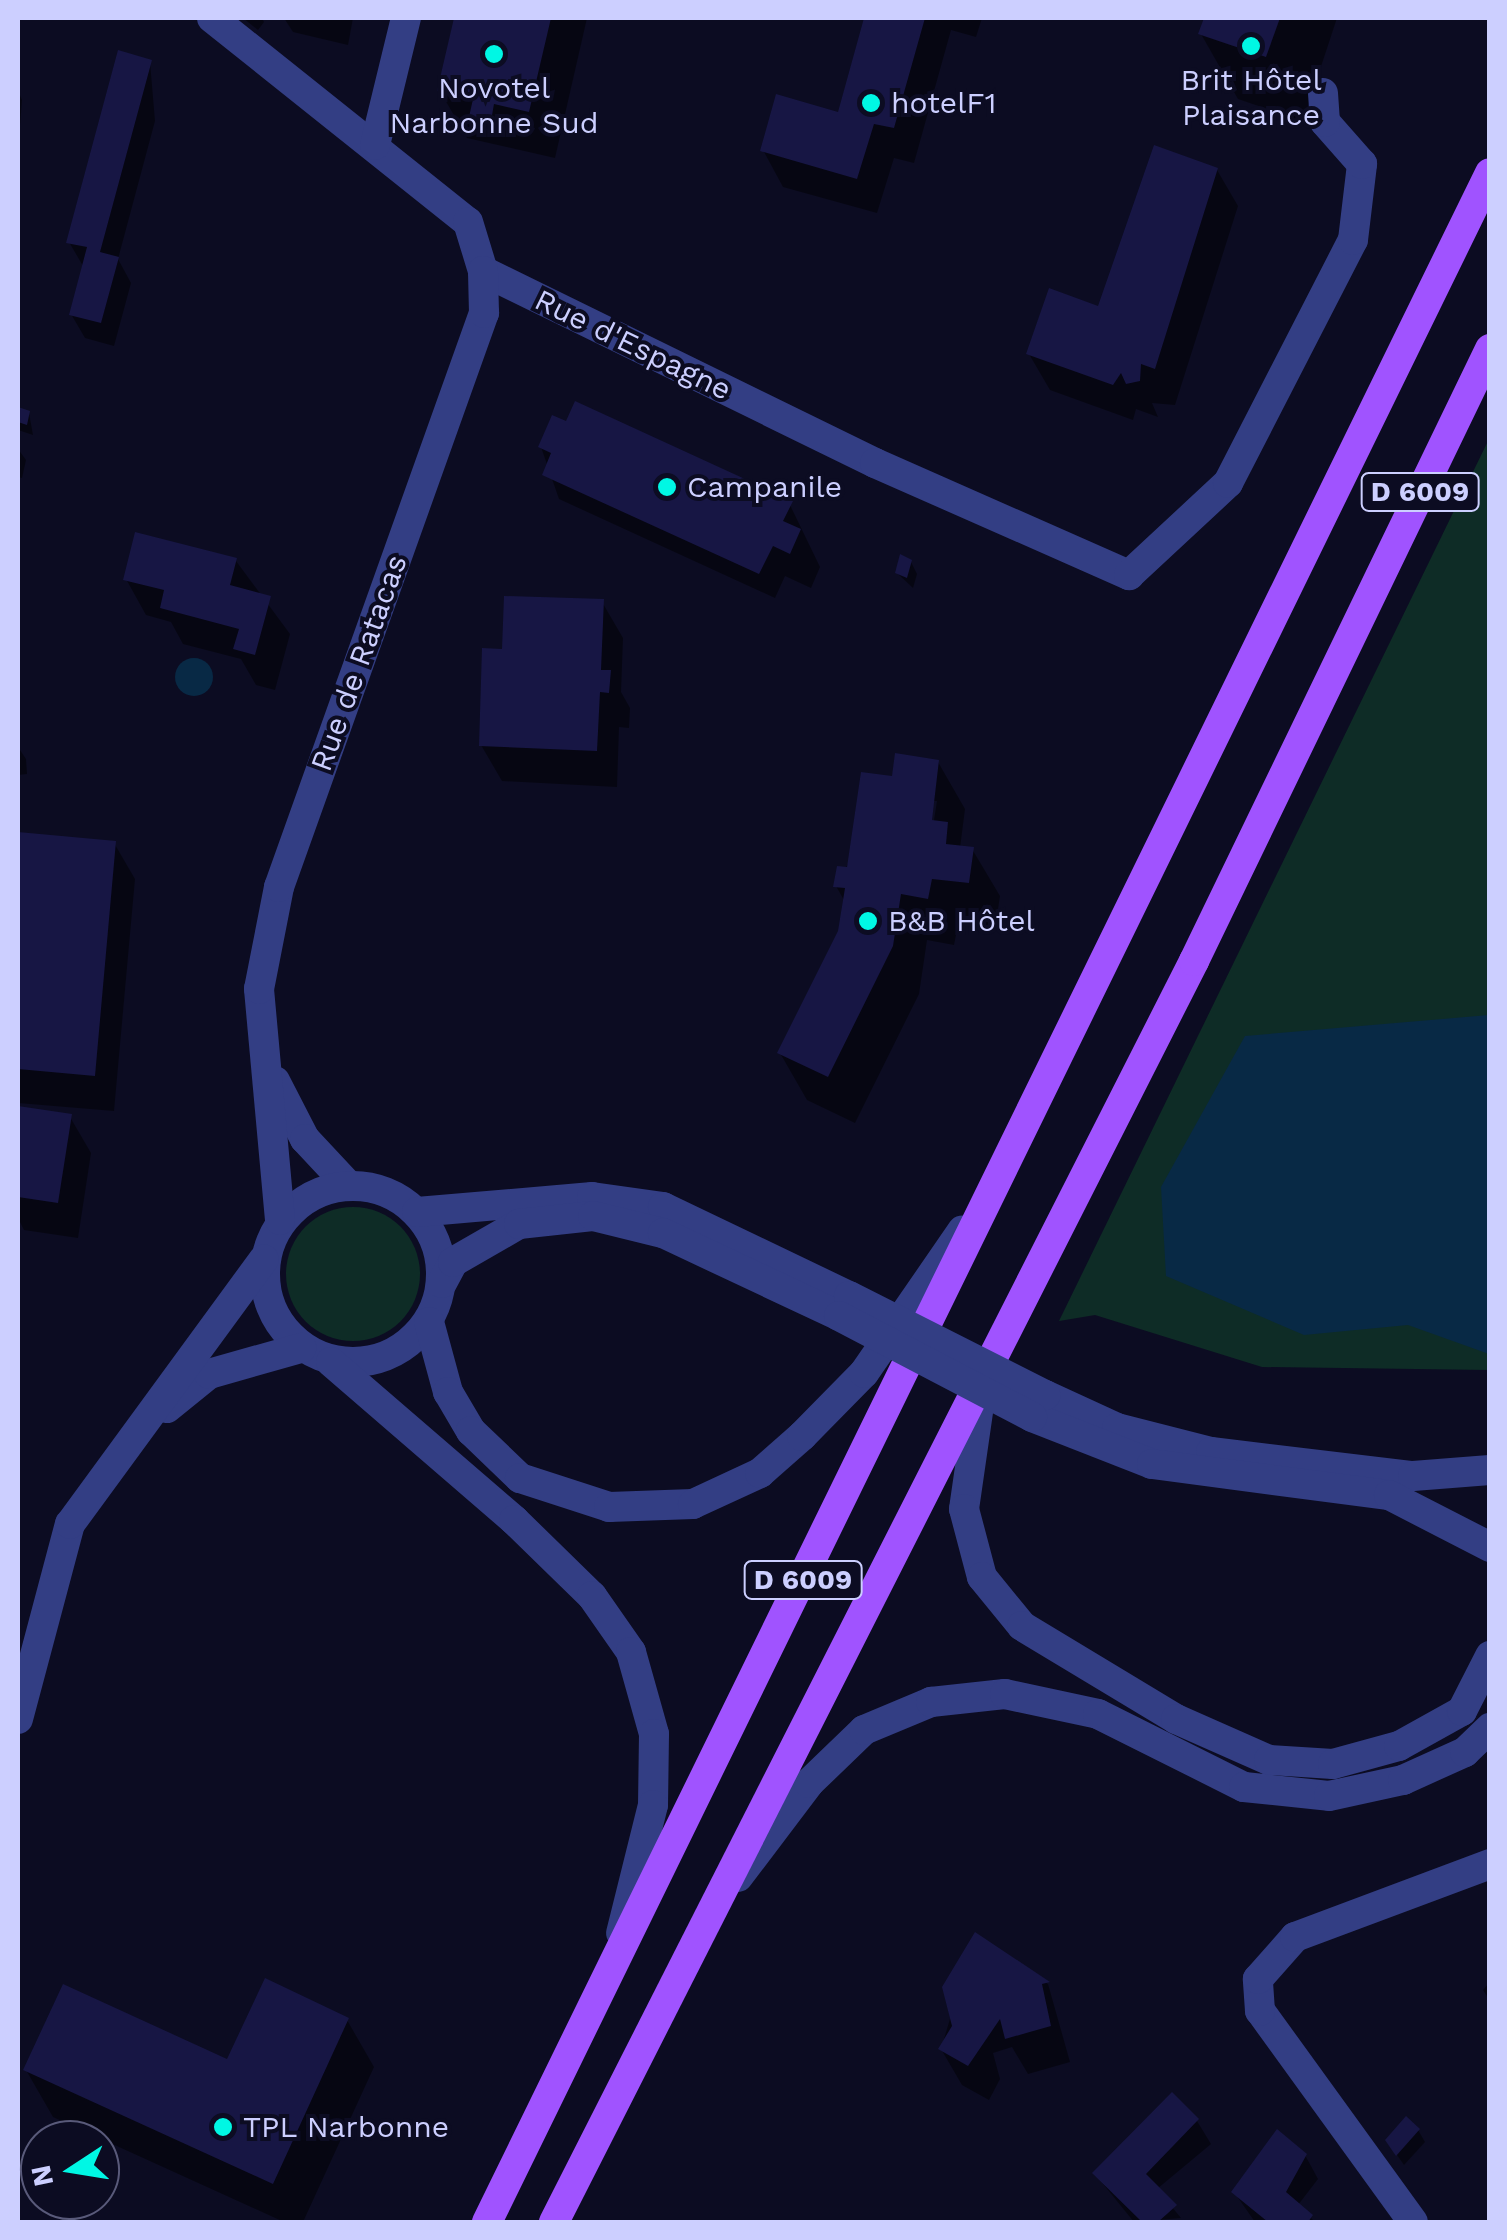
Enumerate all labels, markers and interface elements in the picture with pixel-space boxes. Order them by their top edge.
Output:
marker: Brit Hôtel Plaisance [1240,35,1262,57]
marker: Novotel Narbonne Sud [483,43,505,65]
place label: Brit Hôtel Plaisance [1180,62,1322,132]
place label: Novotel Narbonne Sud [390,70,598,140]
place label: hotelF1 [891,85,996,121]
marker: hotelF1 [860,92,882,114]
street label: Rue d'Espagne [529,282,737,408]
place label: Campanile [687,469,842,505]
road number: D 6009 [1360,469,1480,515]
marker: Campanile [656,476,678,498]
street label: Rue de Ratacas [303,550,415,776]
place label: B&B Hôtel [888,903,1035,939]
marker: B&B Hôtel [857,910,879,932]
road number: D 6009 [743,1557,863,1603]
place label: TPL Narbonne [243,2109,450,2145]
marker: TPL Narbonne [212,2116,234,2138]
north arrow [20,2120,120,2220]
text: N [24,2162,60,2190]

